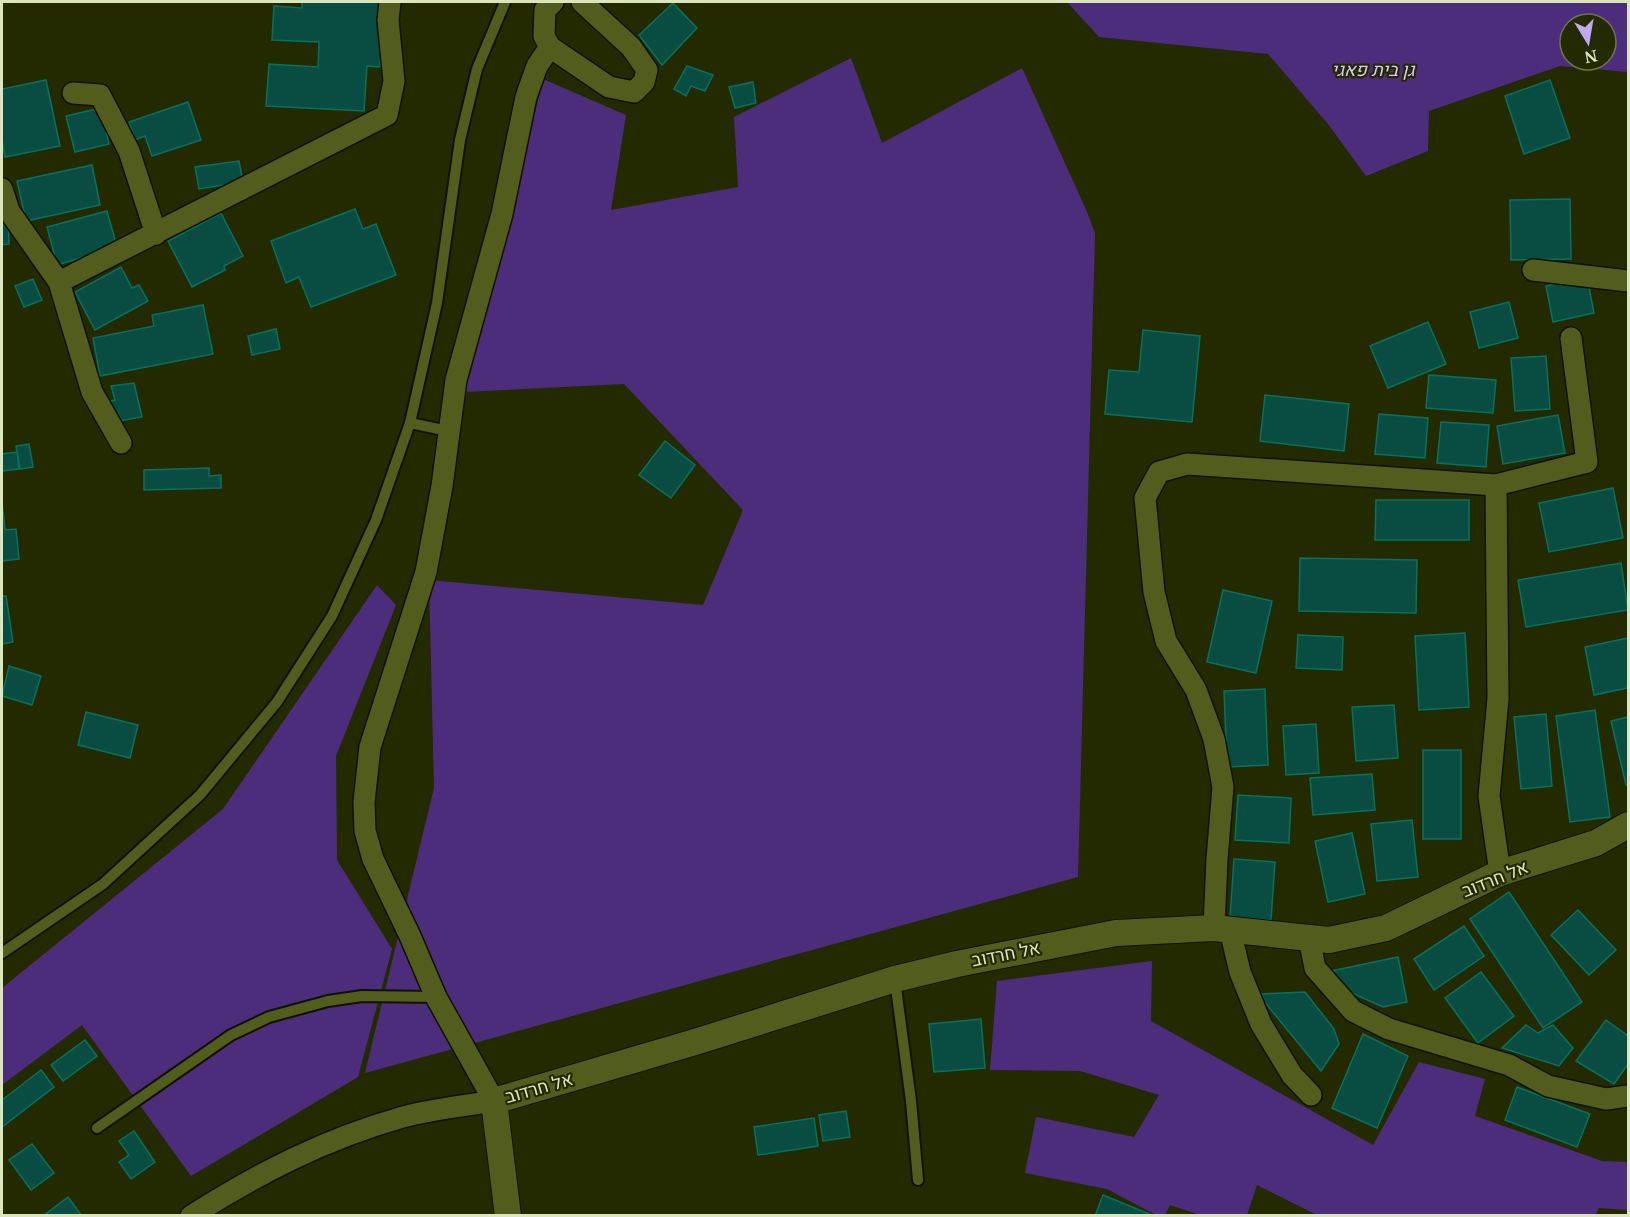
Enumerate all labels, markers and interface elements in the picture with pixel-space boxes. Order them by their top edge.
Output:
north arrow [1558,12,1618,72]
text: N [1582,45,1599,69]
park label: גן בית פאגי [1332,57,1415,81]
street label: אל חרדוב [1458,854,1531,902]
street label: אל חרדוב [969,935,1042,971]
street label: אל חרדוב [502,1066,575,1108]

